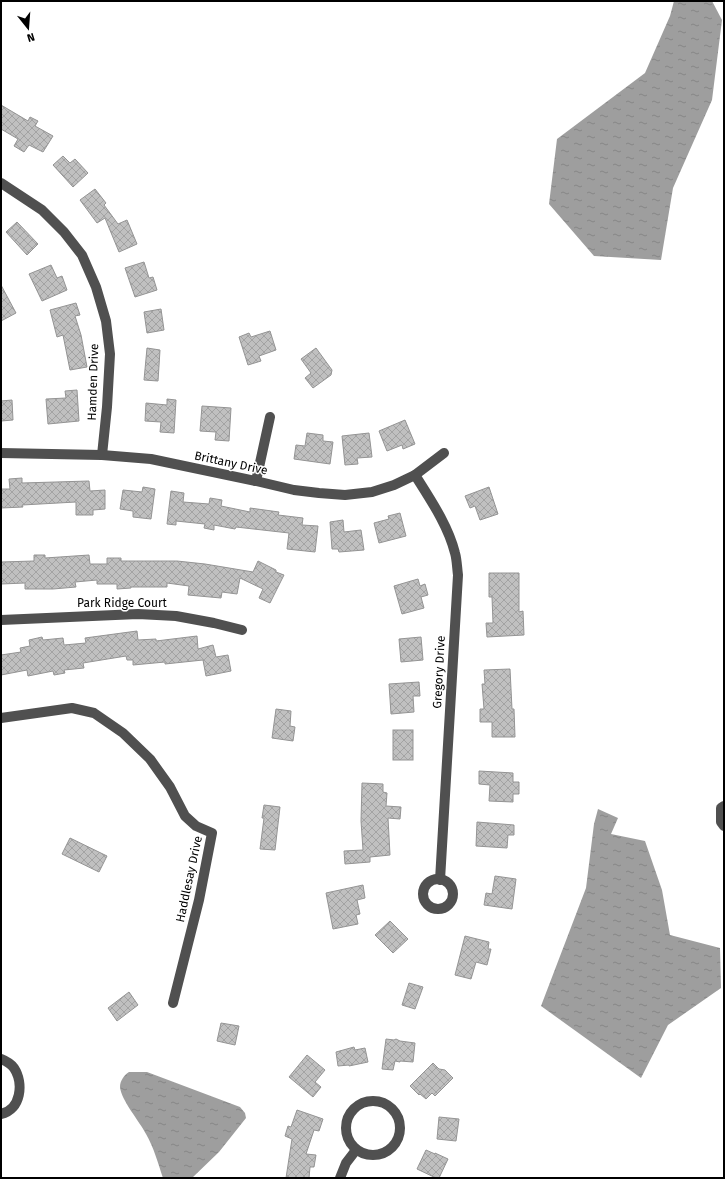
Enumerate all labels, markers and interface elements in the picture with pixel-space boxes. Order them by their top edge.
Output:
north arrow [8,8,48,48]
text: N [25,30,36,44]
street label: Hamden Drive [85,343,101,421]
street label: Brittany Drive [193,448,269,478]
street label: Park Ridge Court [77,596,168,610]
street label: Gregory Drive [430,635,448,709]
street label: Haddlesay Drive [173,834,205,924]

